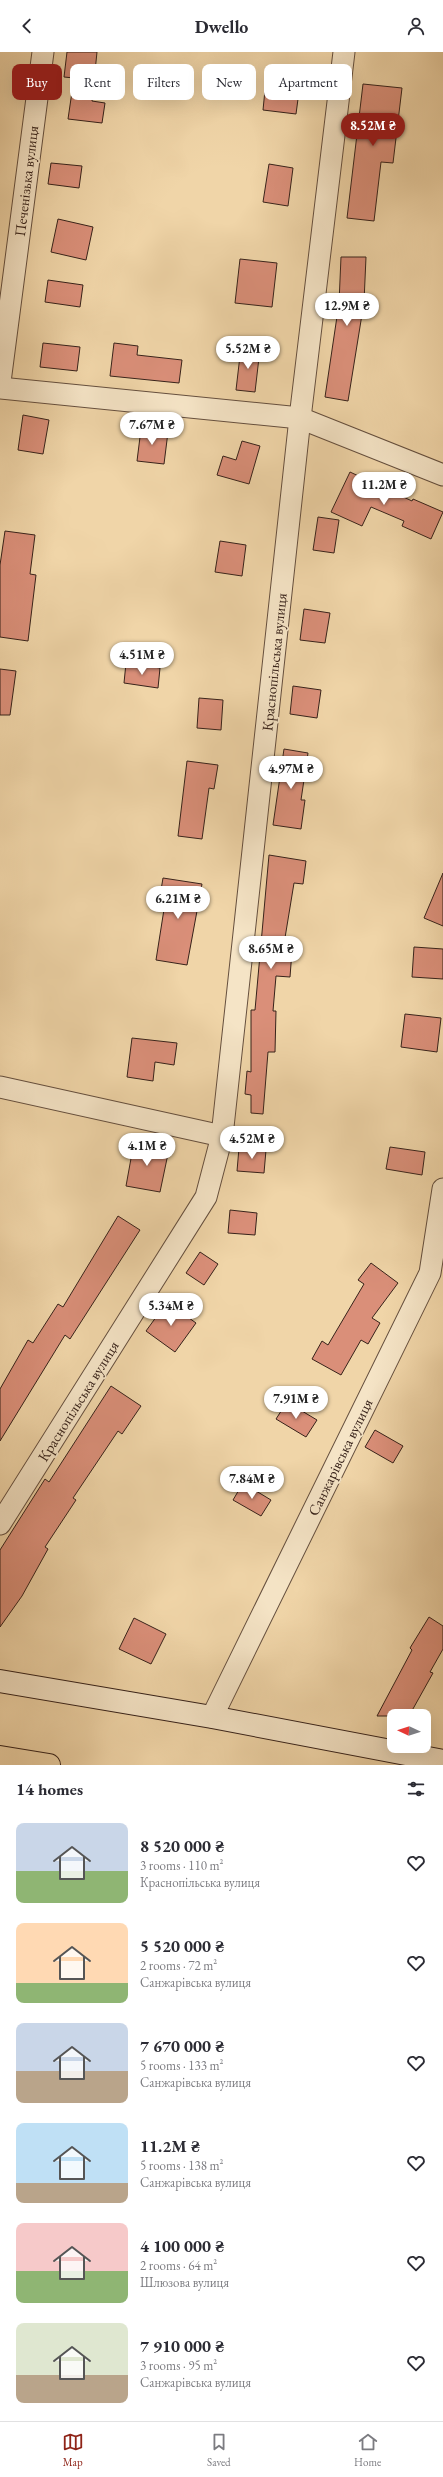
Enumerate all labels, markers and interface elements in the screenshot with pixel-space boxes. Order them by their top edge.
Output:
icon: back [16,15,38,37]
text: Dwello [195,15,248,38]
icon: person [405,15,427,37]
chip: Buy [12,64,62,100]
chip: Rent [70,64,125,100]
chip: Filters [133,64,194,100]
chip: New [202,64,256,100]
chip: Apartment [264,64,352,100]
pin: 8.52M ₴ [336,113,410,147]
text: 8.52M ₴ [350,117,396,134]
street label: Печенізька вулиця [10,124,42,238]
pin: 12.9M ₴ [310,293,384,327]
text: 12.9M ₴ [324,297,370,314]
pin: 5.52M ₴ [211,336,285,370]
text: 5.52M ₴ [225,340,271,357]
pin: 7.67M ₴ [115,412,189,446]
text: 7.67M ₴ [129,416,175,433]
pin: 11.2M ₴ [347,472,421,506]
text: 11.2M ₴ [361,476,407,493]
street label: Краснопільська вулиця [257,592,291,732]
pin: 4.51M ₴ [105,642,179,676]
text: 4.51M ₴ [119,646,165,663]
pin: 4.97M ₴ [254,756,328,790]
text: 4.97M ₴ [268,760,314,777]
pin: 6.21M ₴ [141,886,215,920]
text: 6.21M ₴ [155,890,201,907]
pin: 8.65M ₴ [234,936,308,970]
text: 8.65M ₴ [248,940,294,957]
pin: 4.52M ₴ [215,1126,289,1160]
text: 4.52M ₴ [229,1130,275,1147]
pin: 4.1M ₴ [114,1133,180,1167]
text: 4.1M ₴ [127,1137,167,1154]
pin: 5.34M ₴ [134,1293,208,1327]
text: 5.34M ₴ [148,1297,194,1314]
street label: Краснопільська вулиця [33,1337,123,1465]
pin: 7.91M ₴ [259,1386,333,1420]
text: 7.91M ₴ [273,1390,319,1407]
street label: Санжарівська вулиця [303,1395,377,1519]
pin: 7.84M ₴ [215,1466,289,1500]
text: 7.84M ₴ [229,1470,275,1487]
north arrow [387,1709,431,1753]
map controls [387,1709,431,1753]
text: 14 homes [16,1778,83,1800]
icon: filters [405,1778,427,1800]
text: 8 520 000 ₴ [140,1835,224,1857]
icon: home [48,1839,96,1887]
icon: heart [405,1852,427,1874]
text: 3 rooms · 110 m² [140,1857,224,1874]
text: Краснопільська вулиця [140,1874,260,1891]
text: 5 520 000 ₴ [140,1935,224,1957]
icon: home [48,1939,96,1987]
icon: heart [405,1952,427,1974]
text: 2 rooms · 72 m² [140,1957,217,1974]
text: Санжарівська вулиця [140,1974,251,1991]
text: 7 670 000 ₴ [140,2035,224,2057]
icon: home [48,2039,96,2087]
icon: heart [405,2052,427,2074]
text: 5 rooms · 133 m² [140,2057,224,2074]
text: Санжарівська вулиця [140,2074,251,2091]
text: 11.2M ₴ [140,2135,200,2157]
icon: home [48,2139,96,2187]
icon: heart [405,2152,427,2174]
text: 5 rooms · 138 m² [140,2157,224,2174]
text: Санжарівська вулиця [140,2174,251,2191]
text: 4 100 000 ₴ [140,2235,224,2257]
icon: home [48,2239,96,2287]
icon: heart [405,2252,427,2274]
text: 2 rooms · 64 m² [140,2257,217,2274]
text: Шлюзова вулиця [140,2274,229,2291]
text: 7 910 000 ₴ [140,2335,224,2357]
icon: home [48,2339,96,2387]
icon: heart [405,2352,427,2374]
text: 3 rooms · 95 m² [140,2357,217,2374]
text: Санжарівська вулиця [140,2374,251,2391]
tab: Map [62,2431,84,2469]
tab: Saved [207,2431,231,2469]
tab: Home [354,2431,381,2469]

